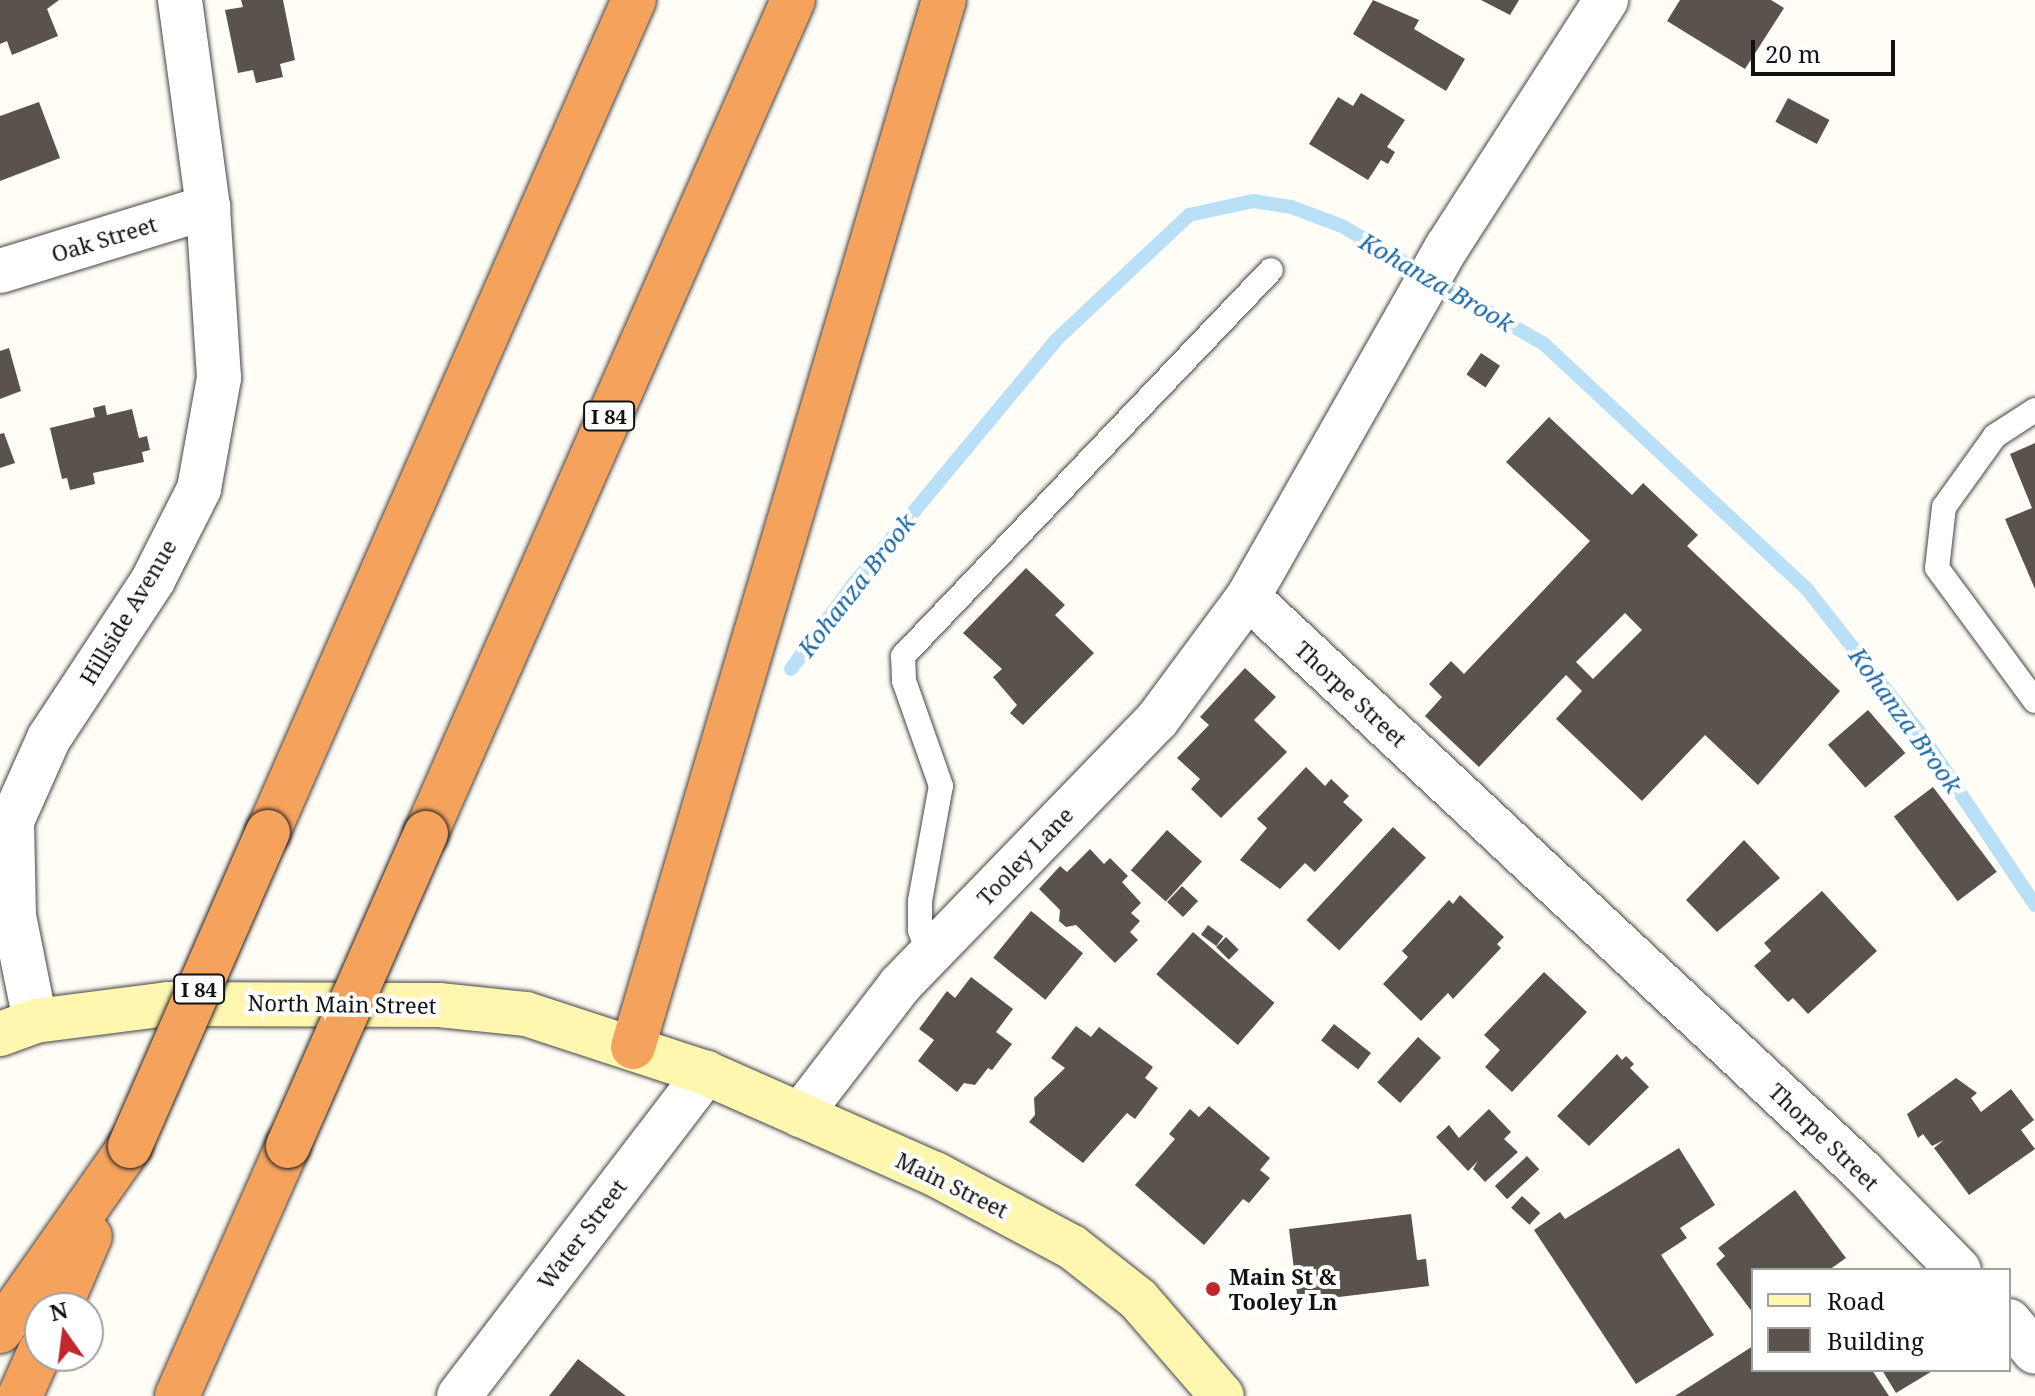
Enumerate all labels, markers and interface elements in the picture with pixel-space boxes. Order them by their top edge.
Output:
scale bar [1755,24,1899,74]
text: 20 m [1765,37,1821,70]
street label: Oak Street [48,210,160,268]
water label: Kohanza Brook [1355,226,1519,338]
road number: I 84 [583,400,635,432]
water label: Kohanza Brook [791,508,921,662]
street label: Hillside Avenue [74,535,182,689]
street label: Thorpe Street [1290,636,1412,752]
water label: Kohanza Brook [1844,642,1968,798]
street label: Tooley Lane [972,801,1078,911]
road number: I 84 [173,973,225,1005]
street label: North Main Street [247,989,437,1019]
street label: Thorpe Street [1763,1078,1885,1196]
street label: Main Street [892,1147,1012,1223]
street label: Water Street [532,1174,632,1294]
place label: Main St & Tooley Ln [1229,1263,1337,1314]
legend [1751,1268,2011,1372]
marker: Main St & Tooley Ln [1204,1280,1222,1298]
text: Road [1827,1284,1885,1317]
north arrow [24,1292,104,1372]
text: N [47,1294,71,1327]
text: Building [1827,1324,1924,1357]

